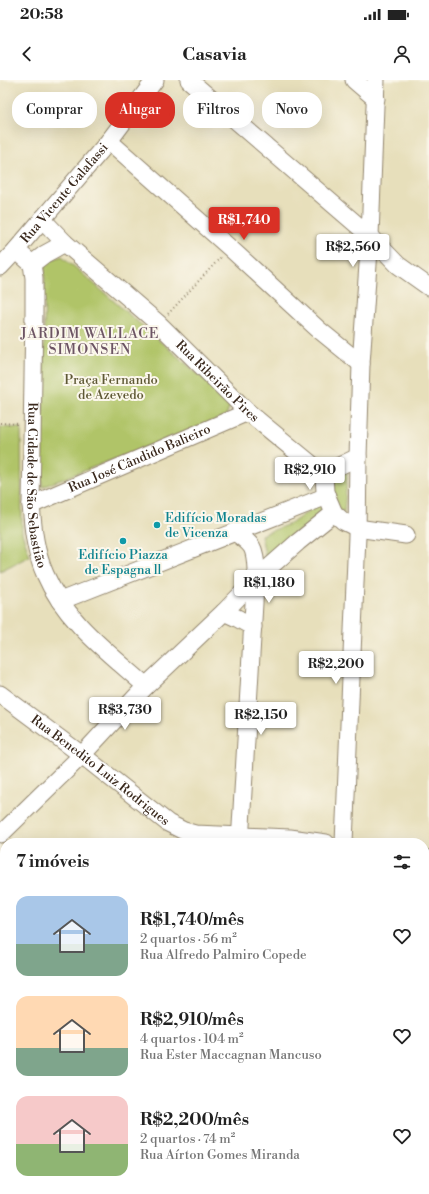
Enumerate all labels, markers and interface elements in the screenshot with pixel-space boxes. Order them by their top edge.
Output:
text: 20:58 [20,5,63,24]
icon: back [16,43,38,65]
text: Casavia [182,43,247,66]
icon: person [391,43,413,65]
chip: Comprar [12,92,97,128]
chip: Alugar [105,92,175,128]
chip: Filtros [183,92,254,128]
chip: Novo [262,92,322,128]
street label: Rua Vicente Galafassi [17,140,112,247]
pin: R$1,740 [207,207,281,241]
text: R$1,740 [218,212,270,228]
pin: R$2,560 [316,234,390,268]
text: R$2,560 [325,239,381,255]
district label: JARDIM WALLACE SIMONSEN [20,325,159,359]
street label: Rua Ribeirão Pires [172,337,262,426]
park label: Praça Fernando de Azevedo [64,372,158,403]
street label: Rua Cidade de São Sebastião [23,402,50,570]
street label: Rua José Cândido Balieiro [66,421,213,496]
pin: R$2,910 [273,457,347,491]
text: R$2,910 [284,462,336,478]
place label: Edifício Moradas de Vicenza [165,510,267,541]
marker: Edifício Moradas de Vicenza [152,520,162,530]
marker: Edifício Piazza de Espagna ll [118,536,128,546]
place label: Edifício Piazza de Espagna ll [78,547,168,578]
pin: R$1,180 [232,570,306,604]
text: R$1,180 [243,575,295,591]
pin: R$2,200 [299,651,373,685]
text: R$2,200 [308,656,364,672]
pin: R$3,730 [88,697,162,731]
text: R$3,730 [98,702,152,718]
pin: R$2,150 [224,702,298,736]
text: R$2,150 [234,707,288,723]
street label: Rua Benedito Luiz Rodrigues [28,712,173,829]
text: 7 imóveis [16,851,89,873]
icon: filters [391,851,413,873]
text: R$1,740/mês [140,909,244,931]
icon: home [48,912,96,960]
icon: heart [391,925,413,947]
text: 2 quartos · 56 m² [140,931,237,947]
text: Rua Alfredo Palmiro Copede [140,947,307,963]
text: R$2,910/mês [140,1009,244,1031]
icon: home [48,1012,96,1060]
icon: heart [391,1025,413,1047]
text: 4 quartos · 104 m² [140,1031,244,1047]
text: Rua Ester Maccagnan Mancuso [140,1047,322,1063]
text: R$2,200/mês [140,1109,249,1131]
icon: home [48,1112,96,1160]
icon: heart [391,1125,413,1147]
text: 2 quartos · 74 m² [140,1131,235,1147]
text: Rua Aírton Gomes Miranda [140,1147,300,1163]

